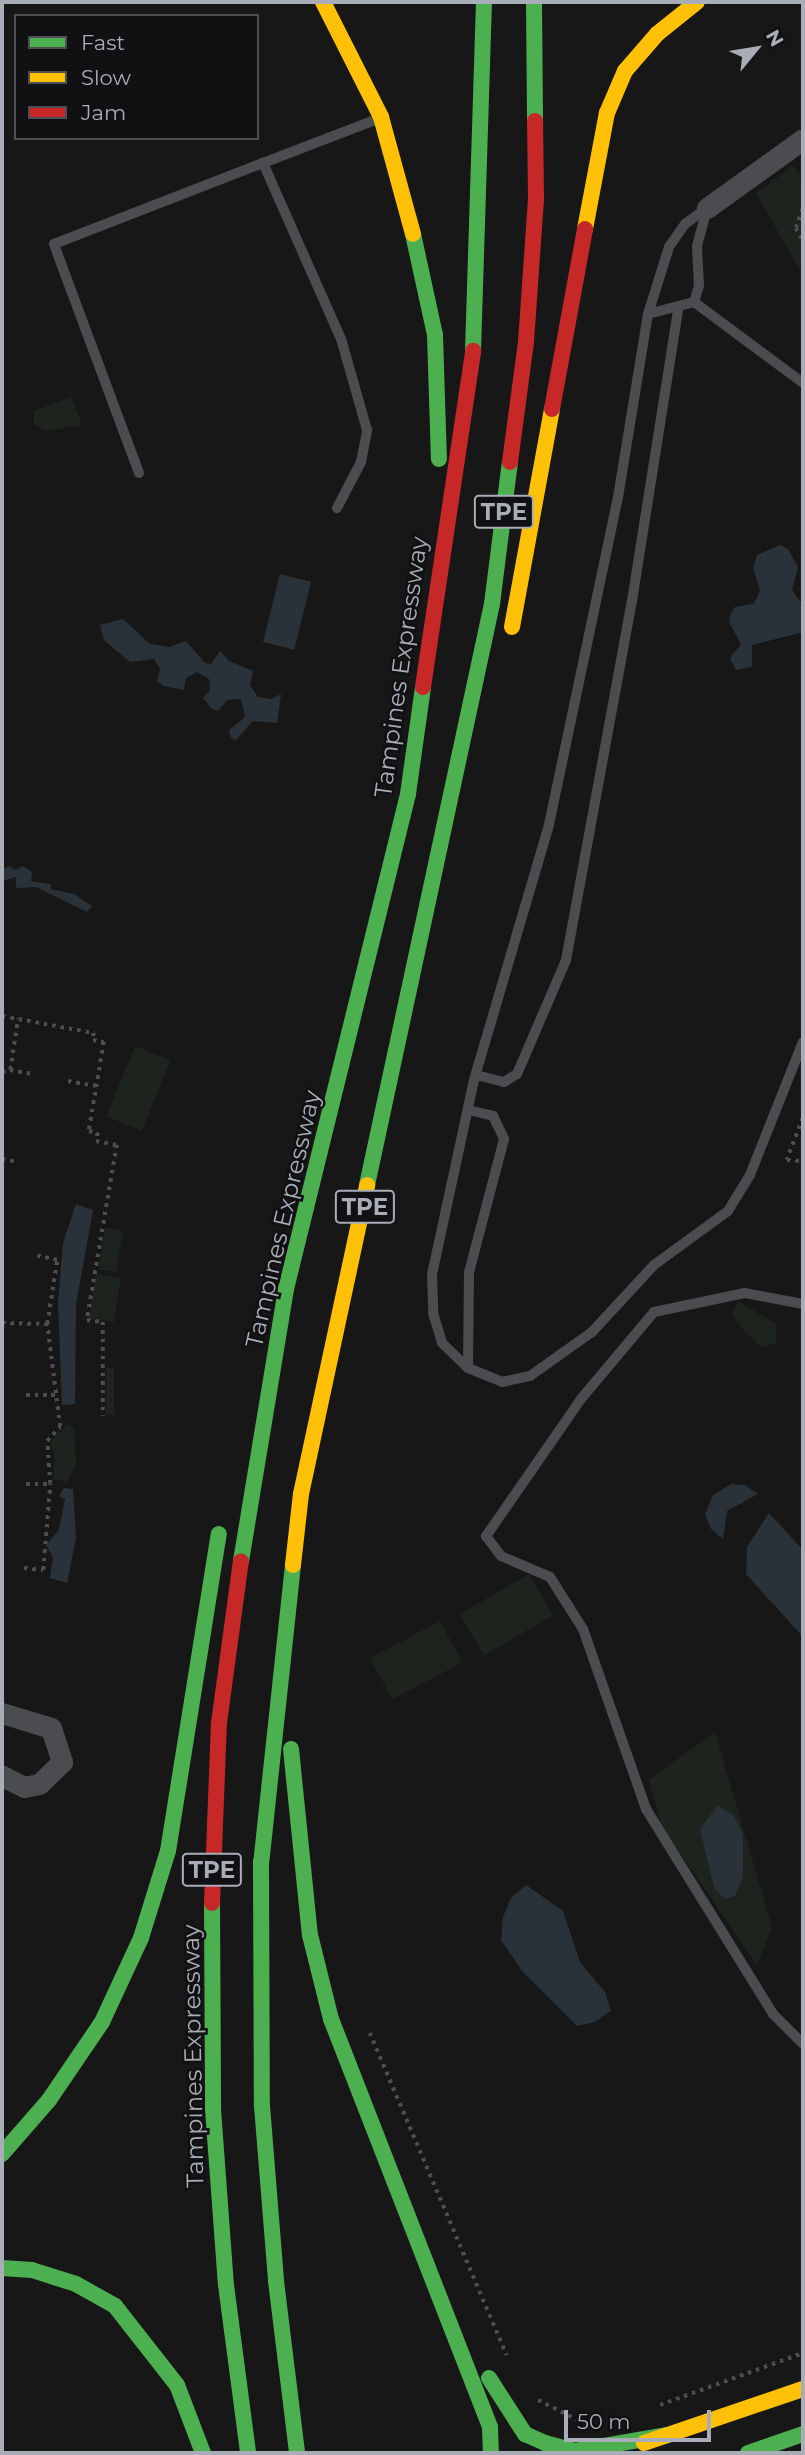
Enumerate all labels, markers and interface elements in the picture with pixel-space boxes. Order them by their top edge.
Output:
legend [14,14,259,140]
north arrow [721,14,791,84]
text: N [761,26,788,51]
text: Fast [81,30,125,55]
text: Slow [81,65,131,90]
text: Jam [81,100,126,125]
road number: TPE [472,492,536,532]
street label: Tampines Expressway [368,535,434,799]
street label: Tampines Expressway [239,1087,327,1351]
road number: TPE [334,1188,396,1226]
road number: TPE [180,1851,244,1890]
street label: Tampines Expressway [176,1924,210,2188]
scale bar [567,2396,714,2440]
text: 50 m [577,2409,631,2434]

